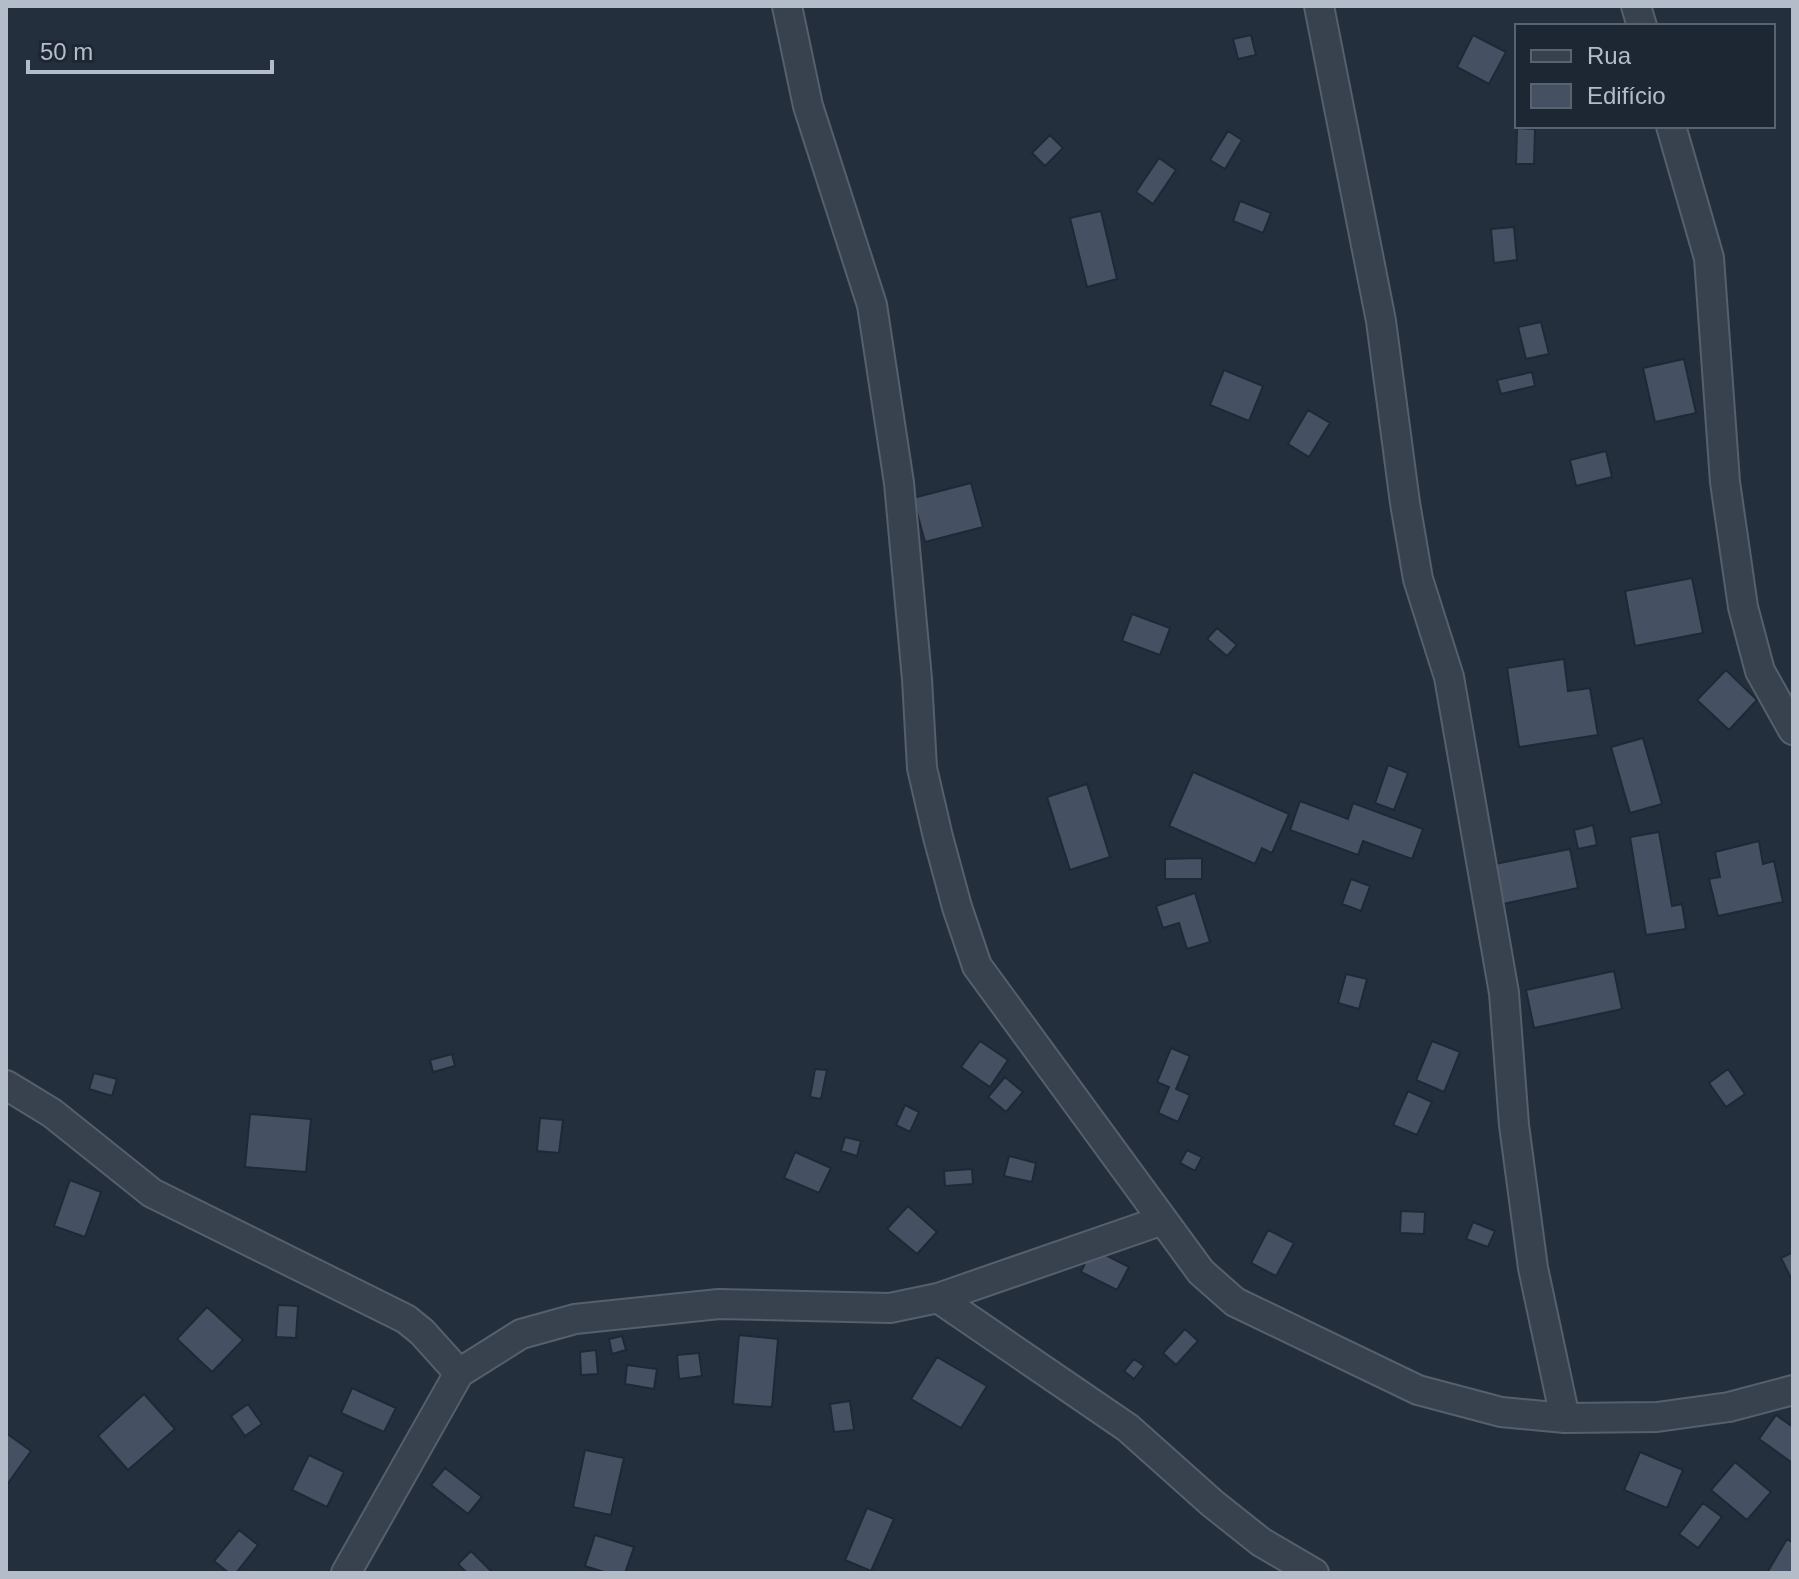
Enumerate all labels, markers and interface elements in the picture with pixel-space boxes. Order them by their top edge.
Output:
scale bar [28,24,272,74]
legend [1515,24,1775,128]
text: 50 m [40,38,93,65]
text: Rua [1587,42,1632,69]
text: Edifício [1587,82,1666,109]

